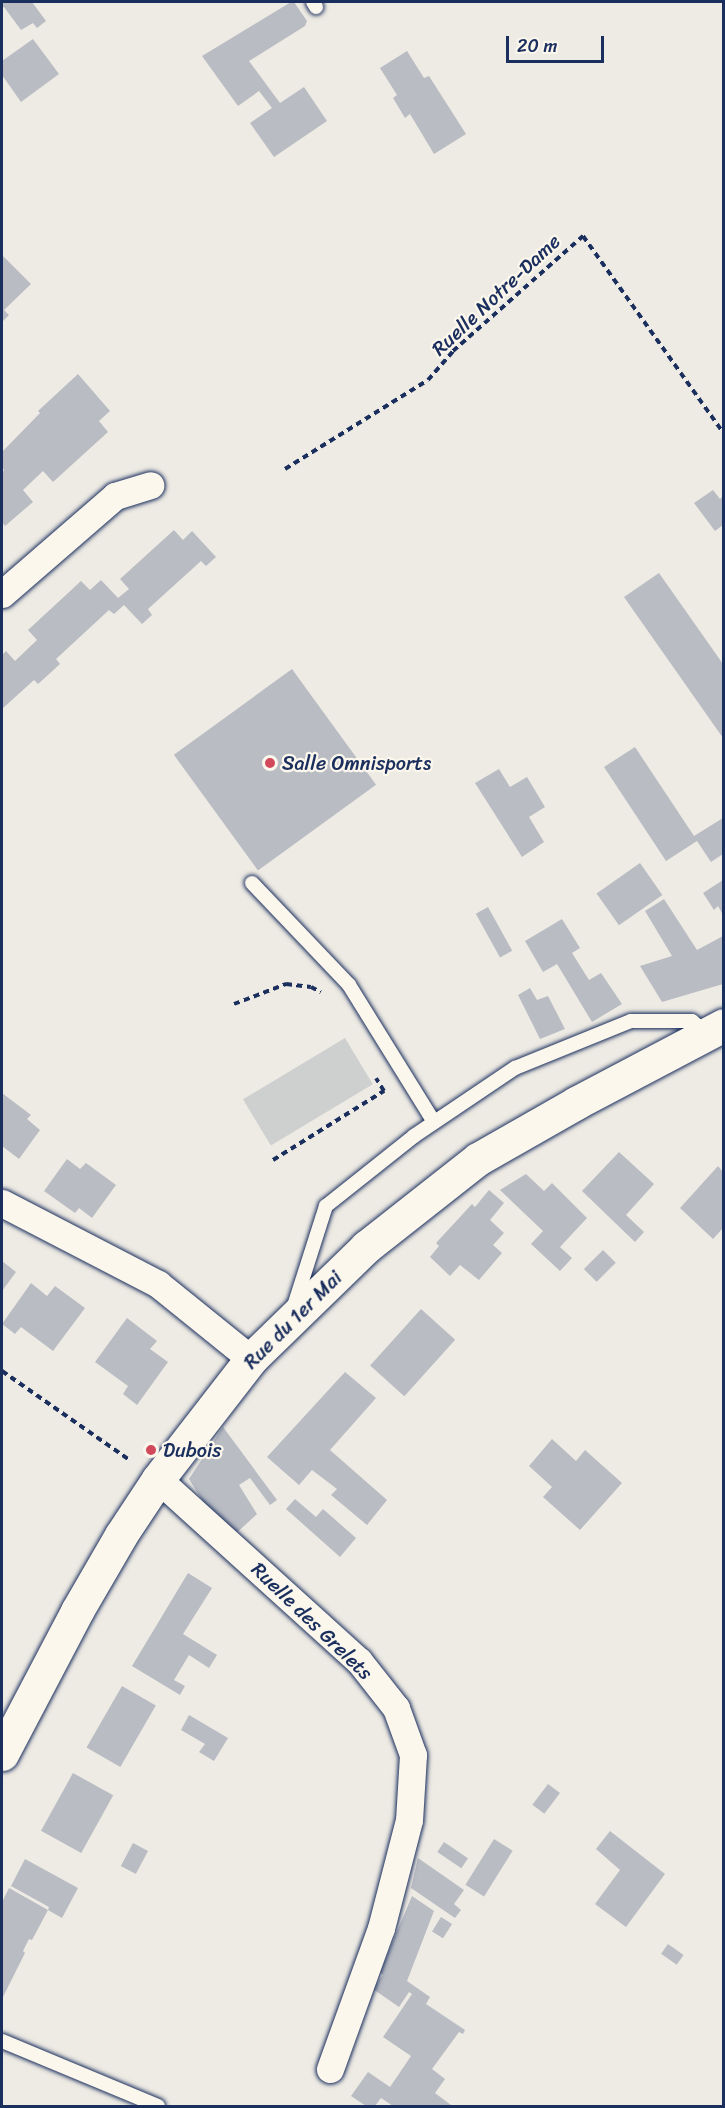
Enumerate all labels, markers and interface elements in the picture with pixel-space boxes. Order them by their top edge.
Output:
scale bar [509,24,606,62]
text: 20 m [517,30,557,62]
street label: Ruelle Notre-Dame [427,229,565,361]
place label: Salle Omnisports [282,751,430,775]
marker: Salle Omnisports [263,756,277,770]
street label: Rue du 1er Mai [239,1266,347,1374]
place label: Dubois [163,1438,222,1462]
marker: Dubois [144,1443,158,1457]
street label: Ruelle des Grelets [247,1557,377,1685]

